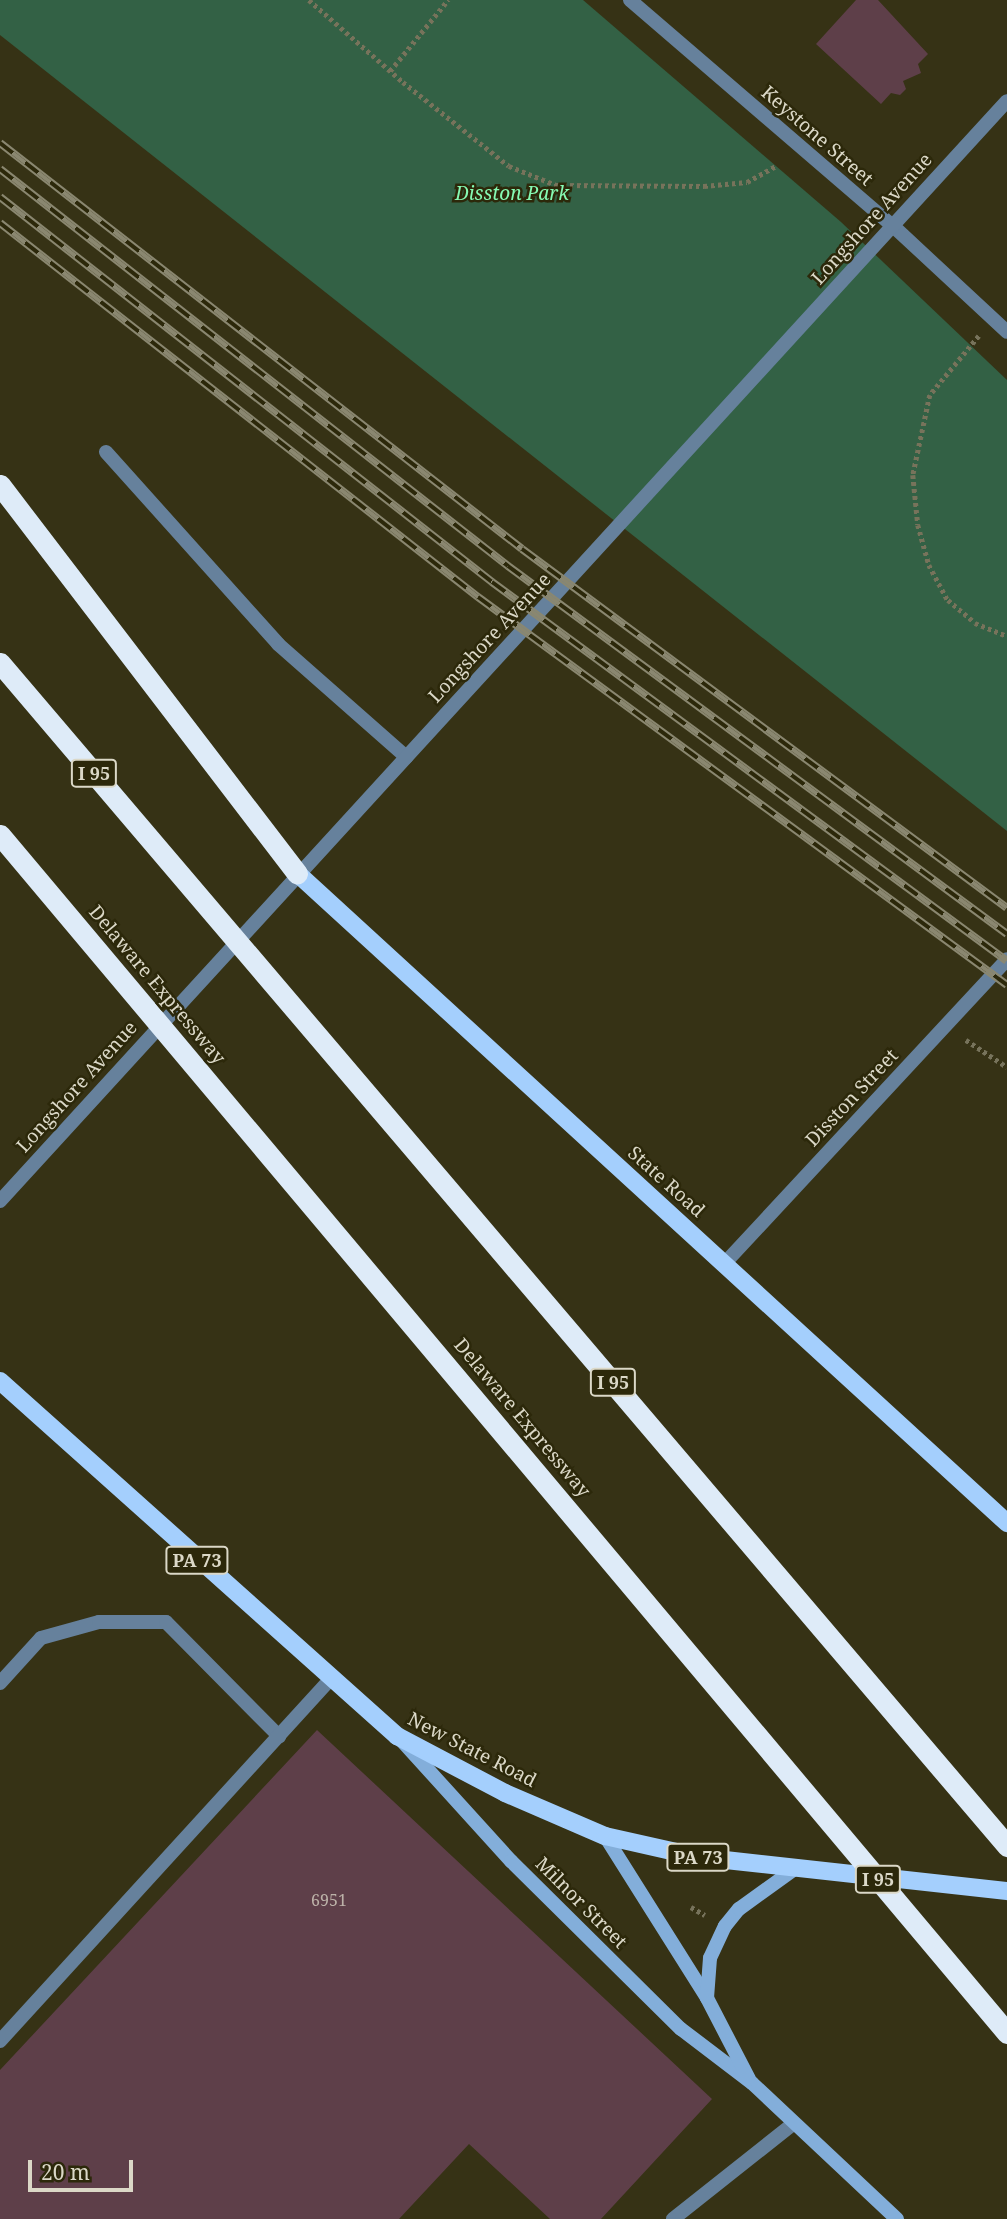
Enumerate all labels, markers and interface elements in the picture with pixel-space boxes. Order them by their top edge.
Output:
street label: Keystone Street [757,81,877,191]
street label: Longshore Avenue [807,149,937,289]
park label: Disston Park [455,183,569,205]
street label: Longshore Avenue [424,568,556,708]
road number: I 95 [70,758,119,788]
street label: Delaware Expressway [84,901,230,1069]
street label: Longshore Avenue [12,1017,142,1157]
street label: Disston Street [801,1045,903,1151]
street label: State Road [623,1142,709,1222]
street label: Delaware Expressway [449,1334,595,1502]
road number: I 95 [588,1367,638,1396]
road number: PA 73 [164,1546,230,1574]
street label: New State Road [404,1708,540,1792]
road number: PA 73 [665,1842,731,1871]
street label: Milnor Street [531,1853,631,1953]
road number: I 95 [854,1865,903,1894]
house number: 6951 [311,1890,347,1910]
scale bar [32,2146,136,2190]
text: 20 m [41,2158,90,2186]

